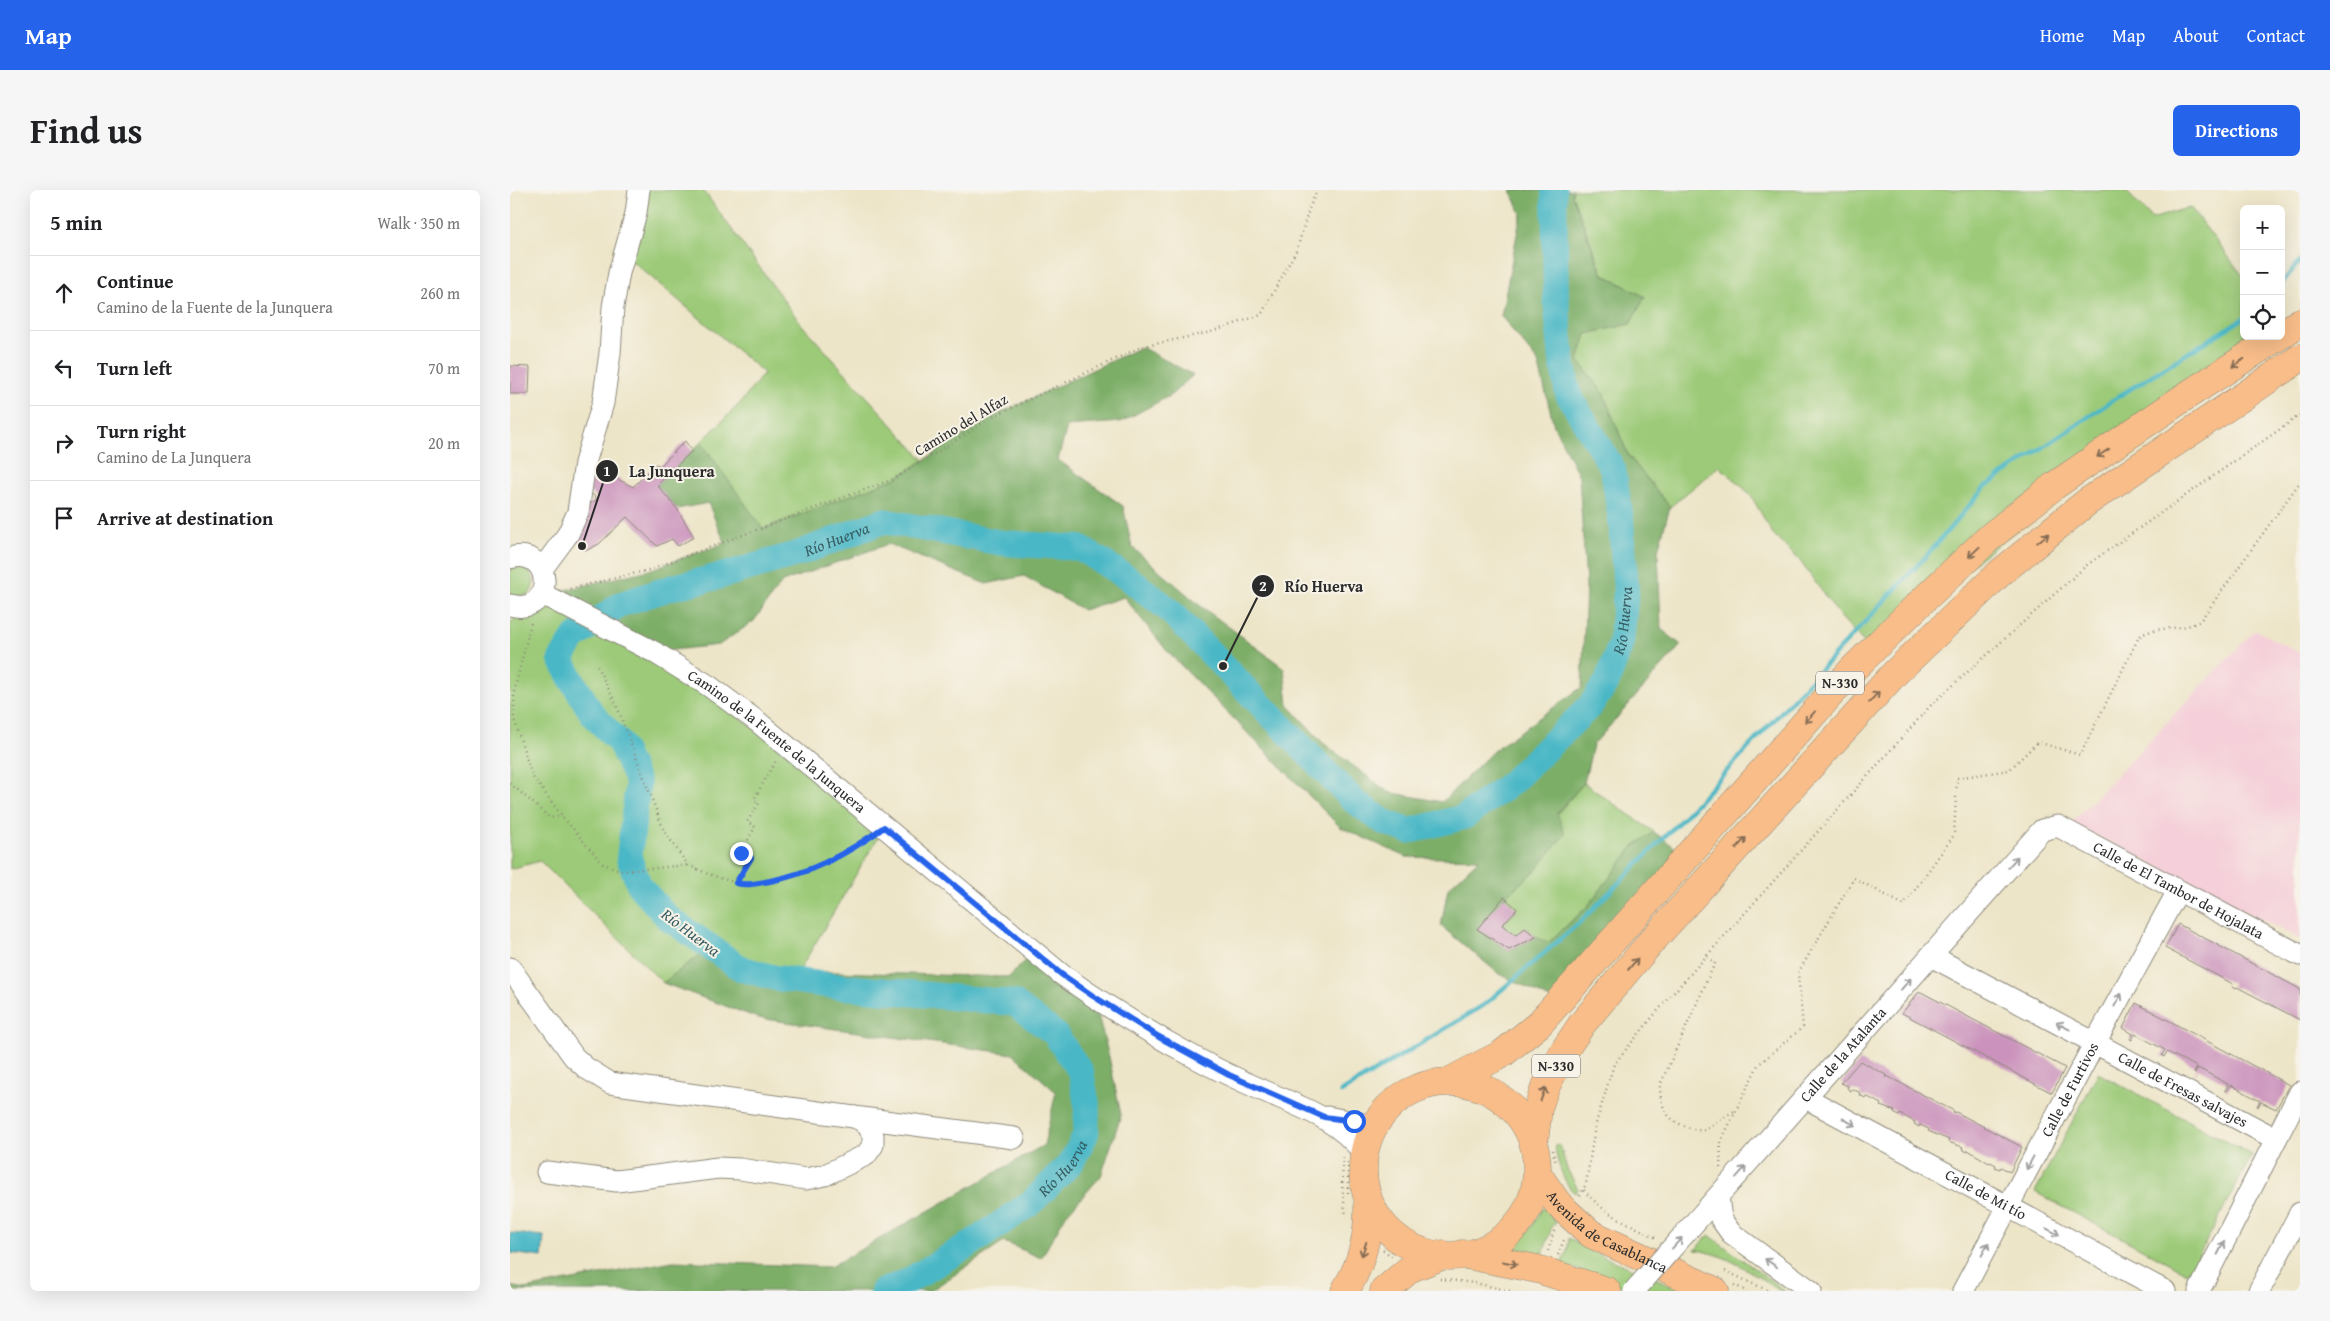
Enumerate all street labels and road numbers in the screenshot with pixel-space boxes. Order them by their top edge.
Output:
street label: Camino del Alfaz [910,388,1012,461]
street label: Camino de la Fuente de la Junquera [684,664,870,817]
road number: N-330 [1816,672,1864,694]
street label: Calle de El Tambor de Hojalata [2090,836,2268,944]
street label: Calle de la Atalanta [1795,1002,1891,1107]
street label: Calle de Furtivos [2036,1038,2103,1140]
street label: Calle de Fresas salvajes [2115,1046,2251,1132]
road number: N-330 [1532,1054,1580,1078]
street label: Calle de Mi tío [1942,1164,2031,1225]
street label: Avenida de Casablanca [1542,1186,1671,1278]

